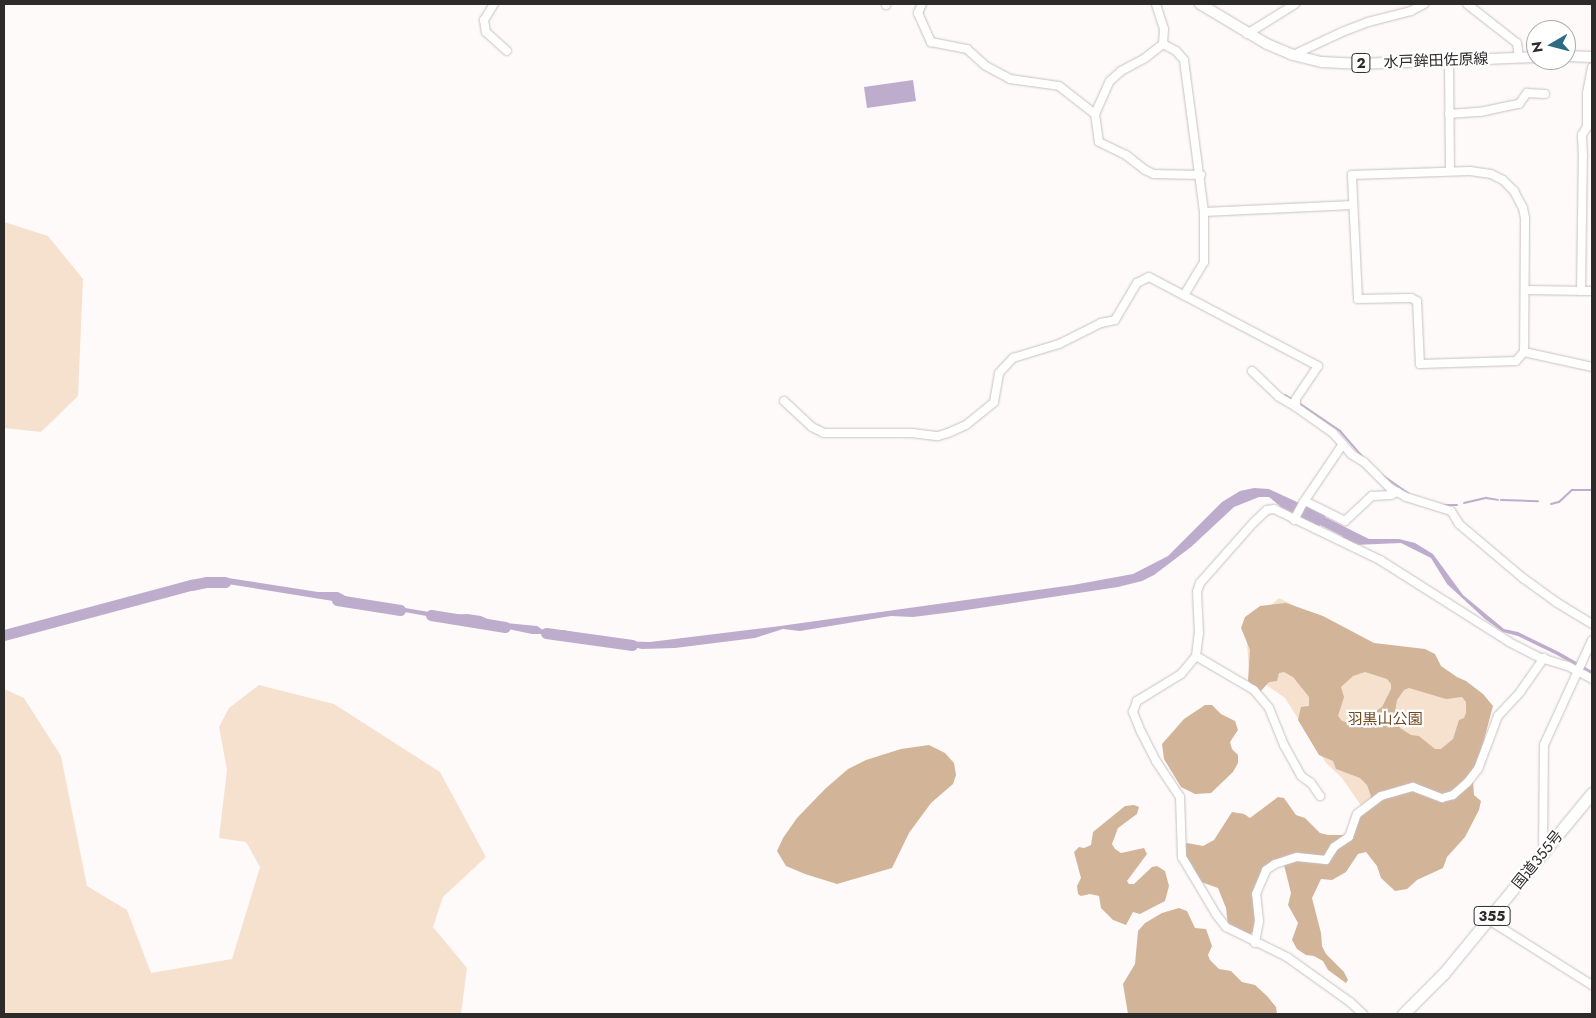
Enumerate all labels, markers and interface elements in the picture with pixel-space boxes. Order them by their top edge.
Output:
north arrow [1526,20,1576,70]
text: N [1526,40,1548,54]
street label: 水戸鉾田佐原線 [1383,50,1489,72]
road number: 2 [1351,52,1371,74]
park label: 羽黒山公園 [1348,711,1422,729]
street label: 国道355号 [1509,827,1567,893]
road number: 355 [1473,904,1511,928]

